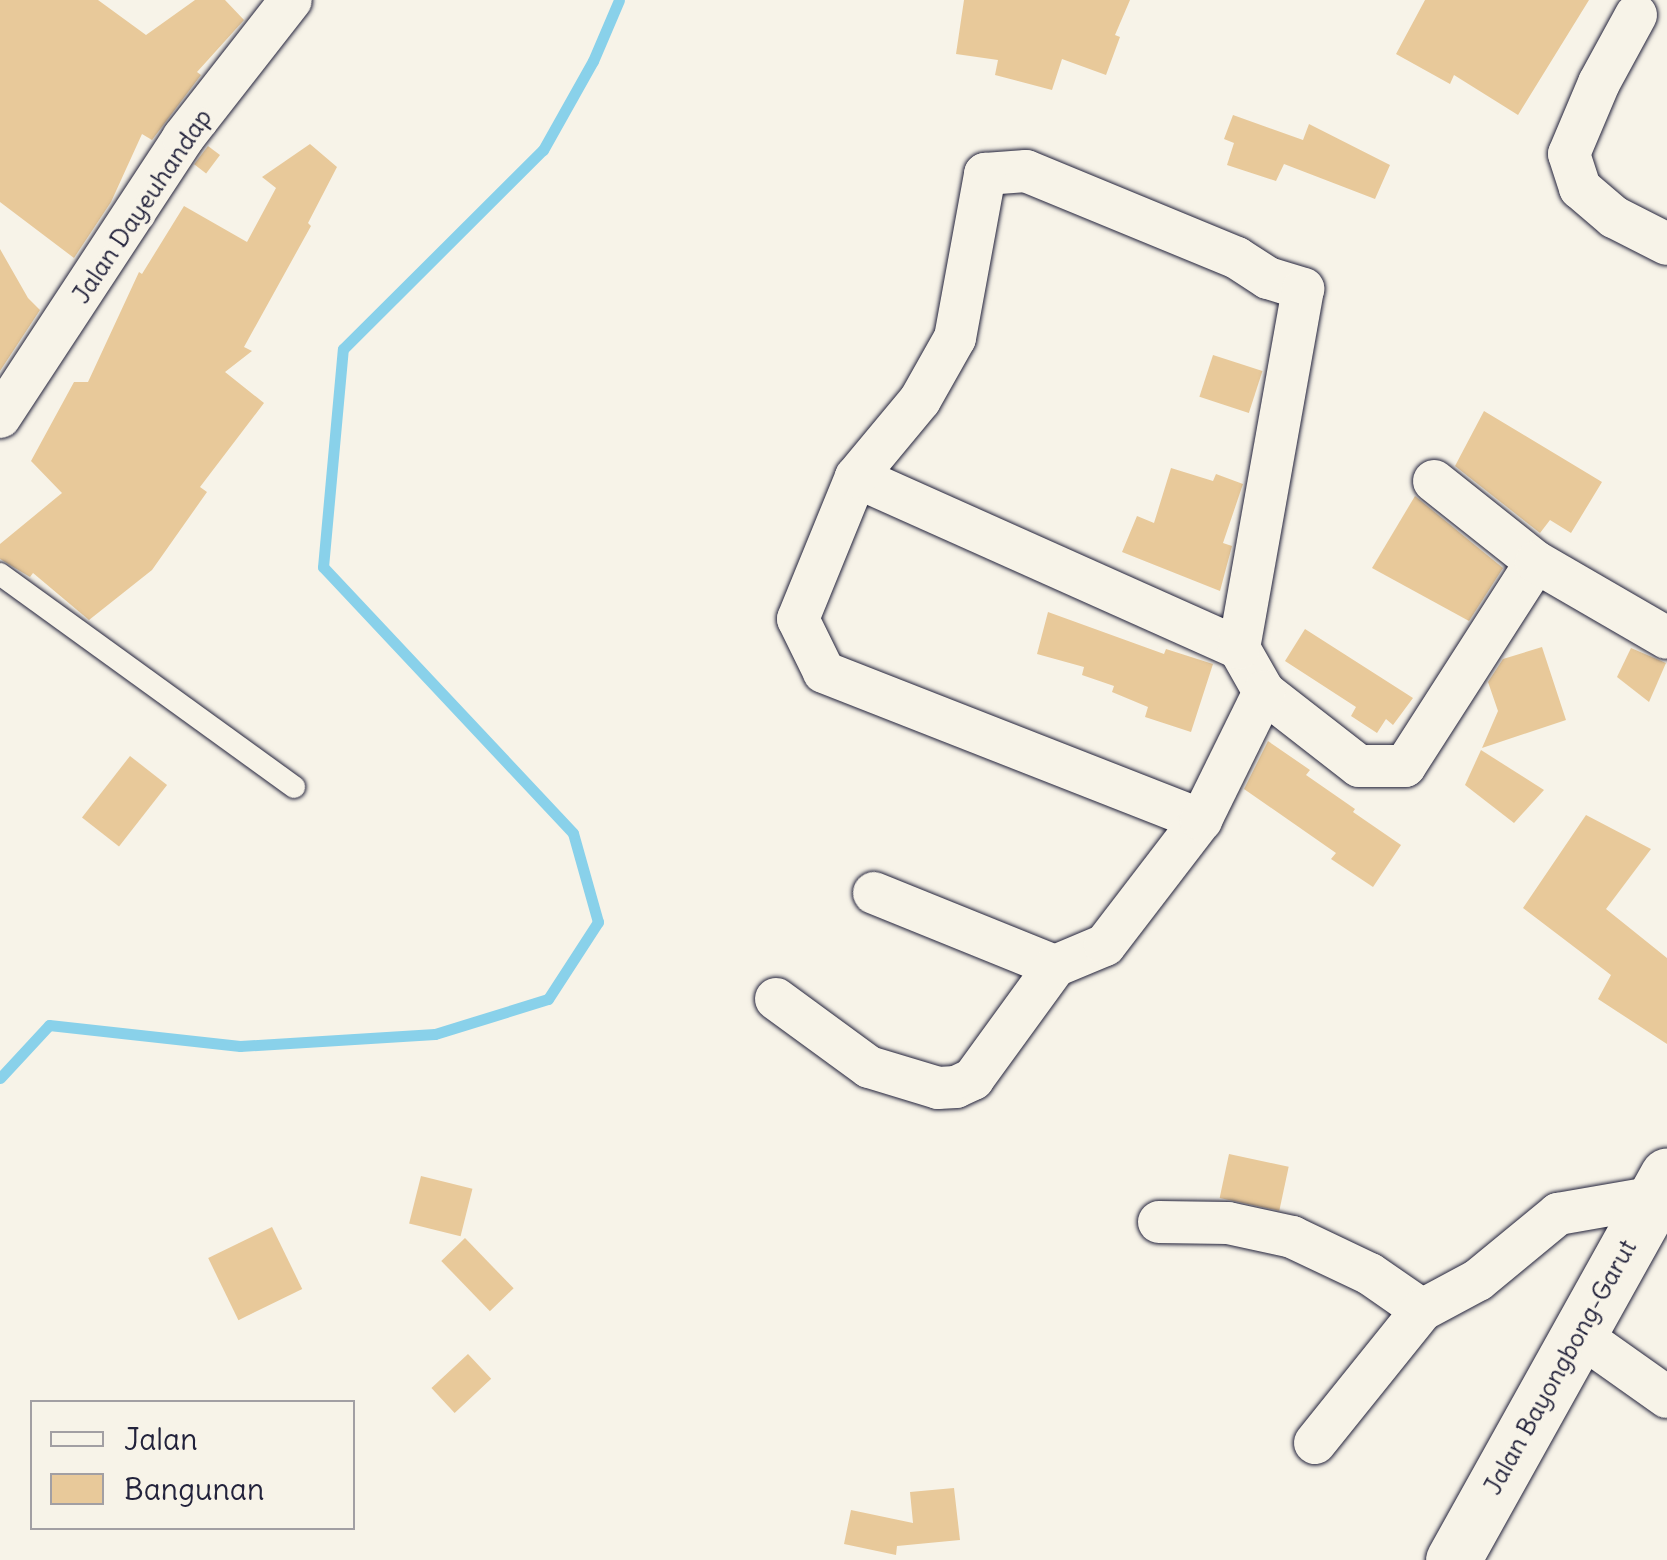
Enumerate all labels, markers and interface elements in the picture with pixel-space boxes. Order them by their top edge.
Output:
street label: Jalan Dayeuhandap [66,103,218,309]
street label: Jalan Bayongbong-Garut [1477,1234,1643,1500]
legend [30,1400,355,1530]
text: Jalan [124,1420,198,1458]
text: Bangunan [124,1470,264,1508]

